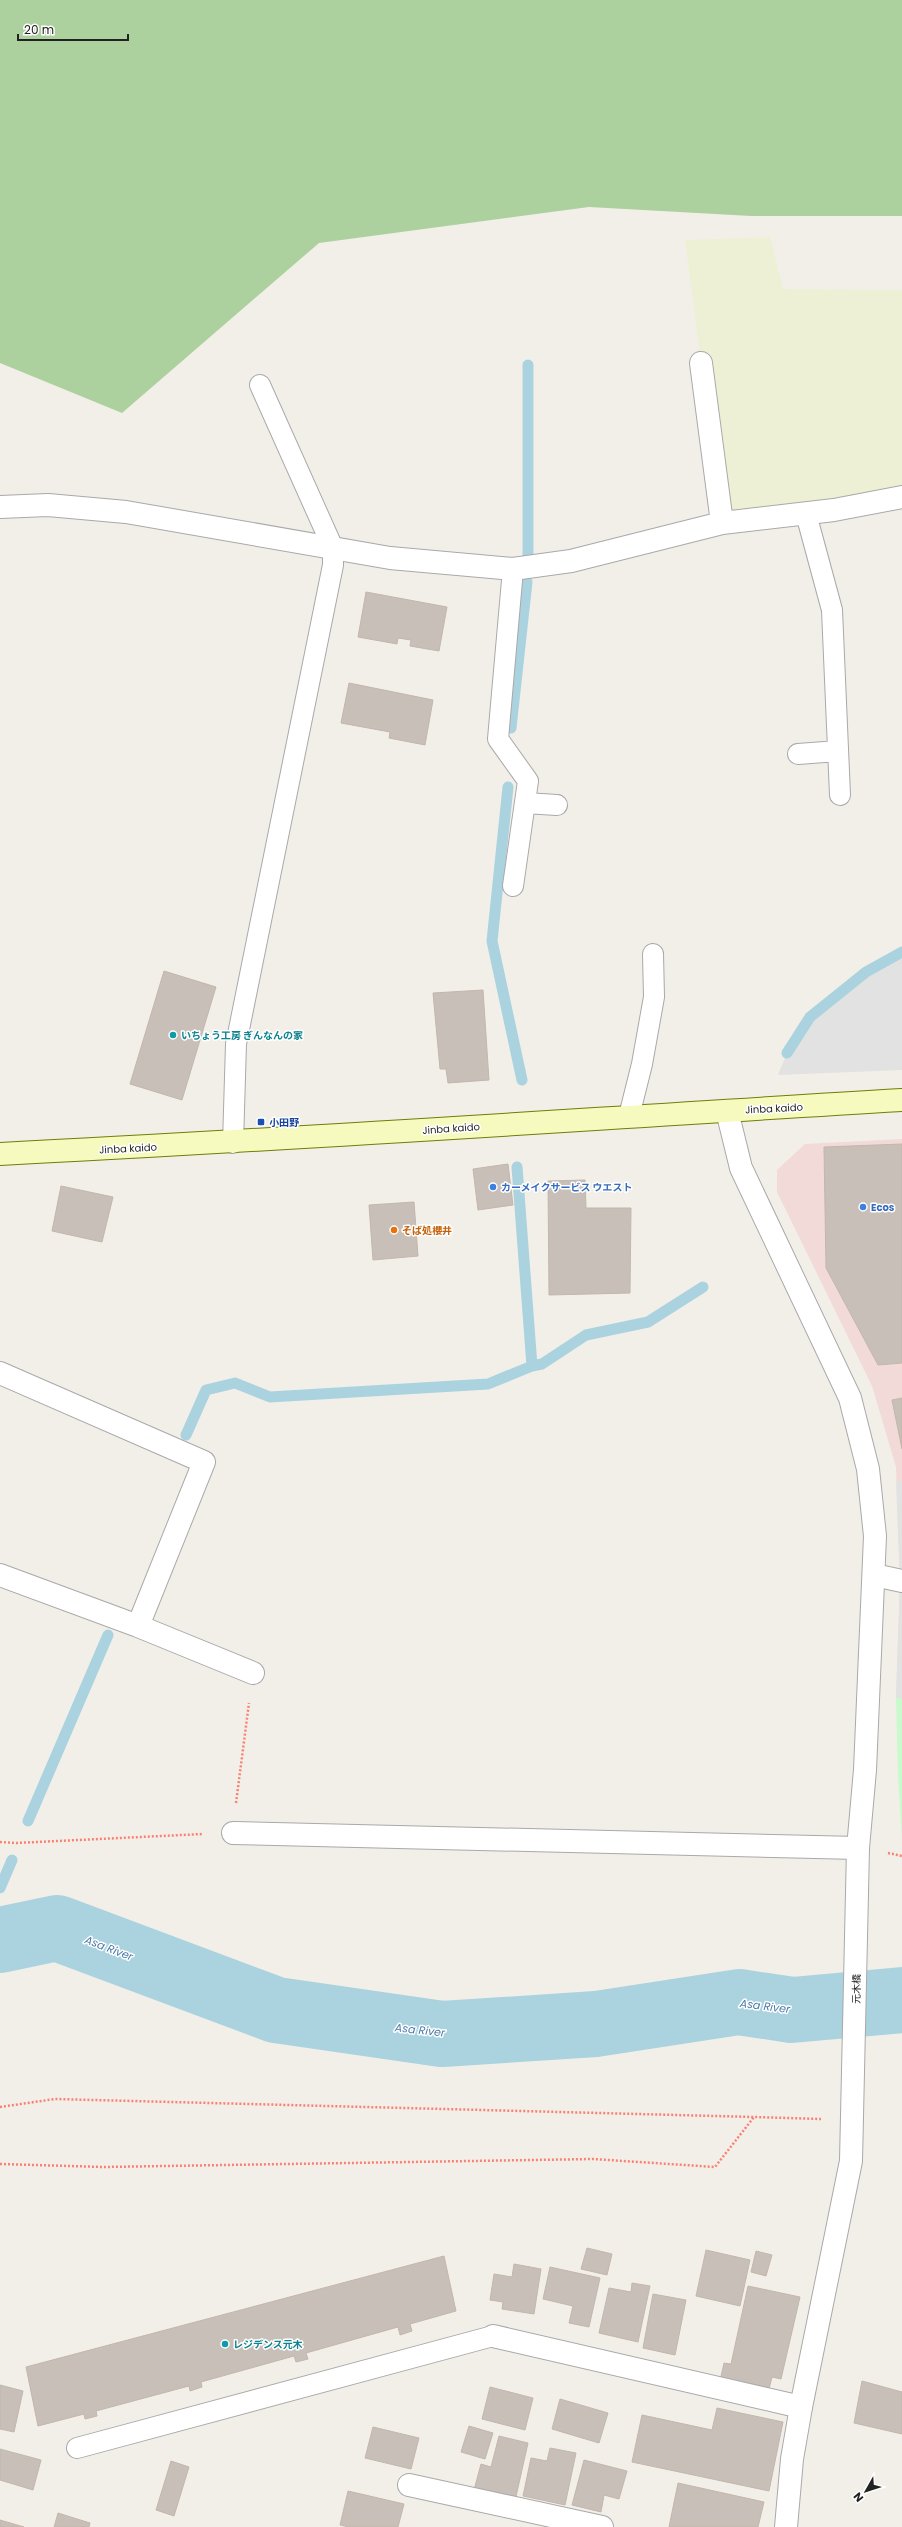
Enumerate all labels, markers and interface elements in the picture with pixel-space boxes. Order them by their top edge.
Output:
scale bar [18,16,128,42]
text: 20 m [24,21,54,38]
place label: いちょう工房 ぎんなんの家 [181,1028,303,1043]
marker: いちょう工房 ぎんなんの家 [168,1030,178,1040]
street label: Jinba kaido [745,1099,803,1118]
place label: 小田野 [269,1115,300,1130]
marker: 小田野 [256,1117,266,1127]
street label: Jinba kaido [422,1119,480,1138]
street label: Jinba kaido [99,1139,157,1158]
place label: カーメイクサービス ウエスト [501,1180,633,1195]
marker: カーメイクサービス ウエスト [488,1182,498,1192]
place label: Ecos [871,1200,895,1215]
marker: Ecos [858,1202,868,1212]
place label: そば処櫻井 [402,1223,452,1238]
marker: そば処櫻井 [389,1225,399,1235]
water label: Asa River [82,1931,136,1965]
street label: 元木橋 [849,1974,864,2004]
water label: Asa River [738,1995,792,2017]
water label: Asa River [393,2019,447,2041]
place label: レジデンス元木 [233,2337,303,2352]
marker: レジデンス元木 [220,2339,230,2349]
north arrow [846,2471,886,2511]
text: N [849,2489,867,2506]

